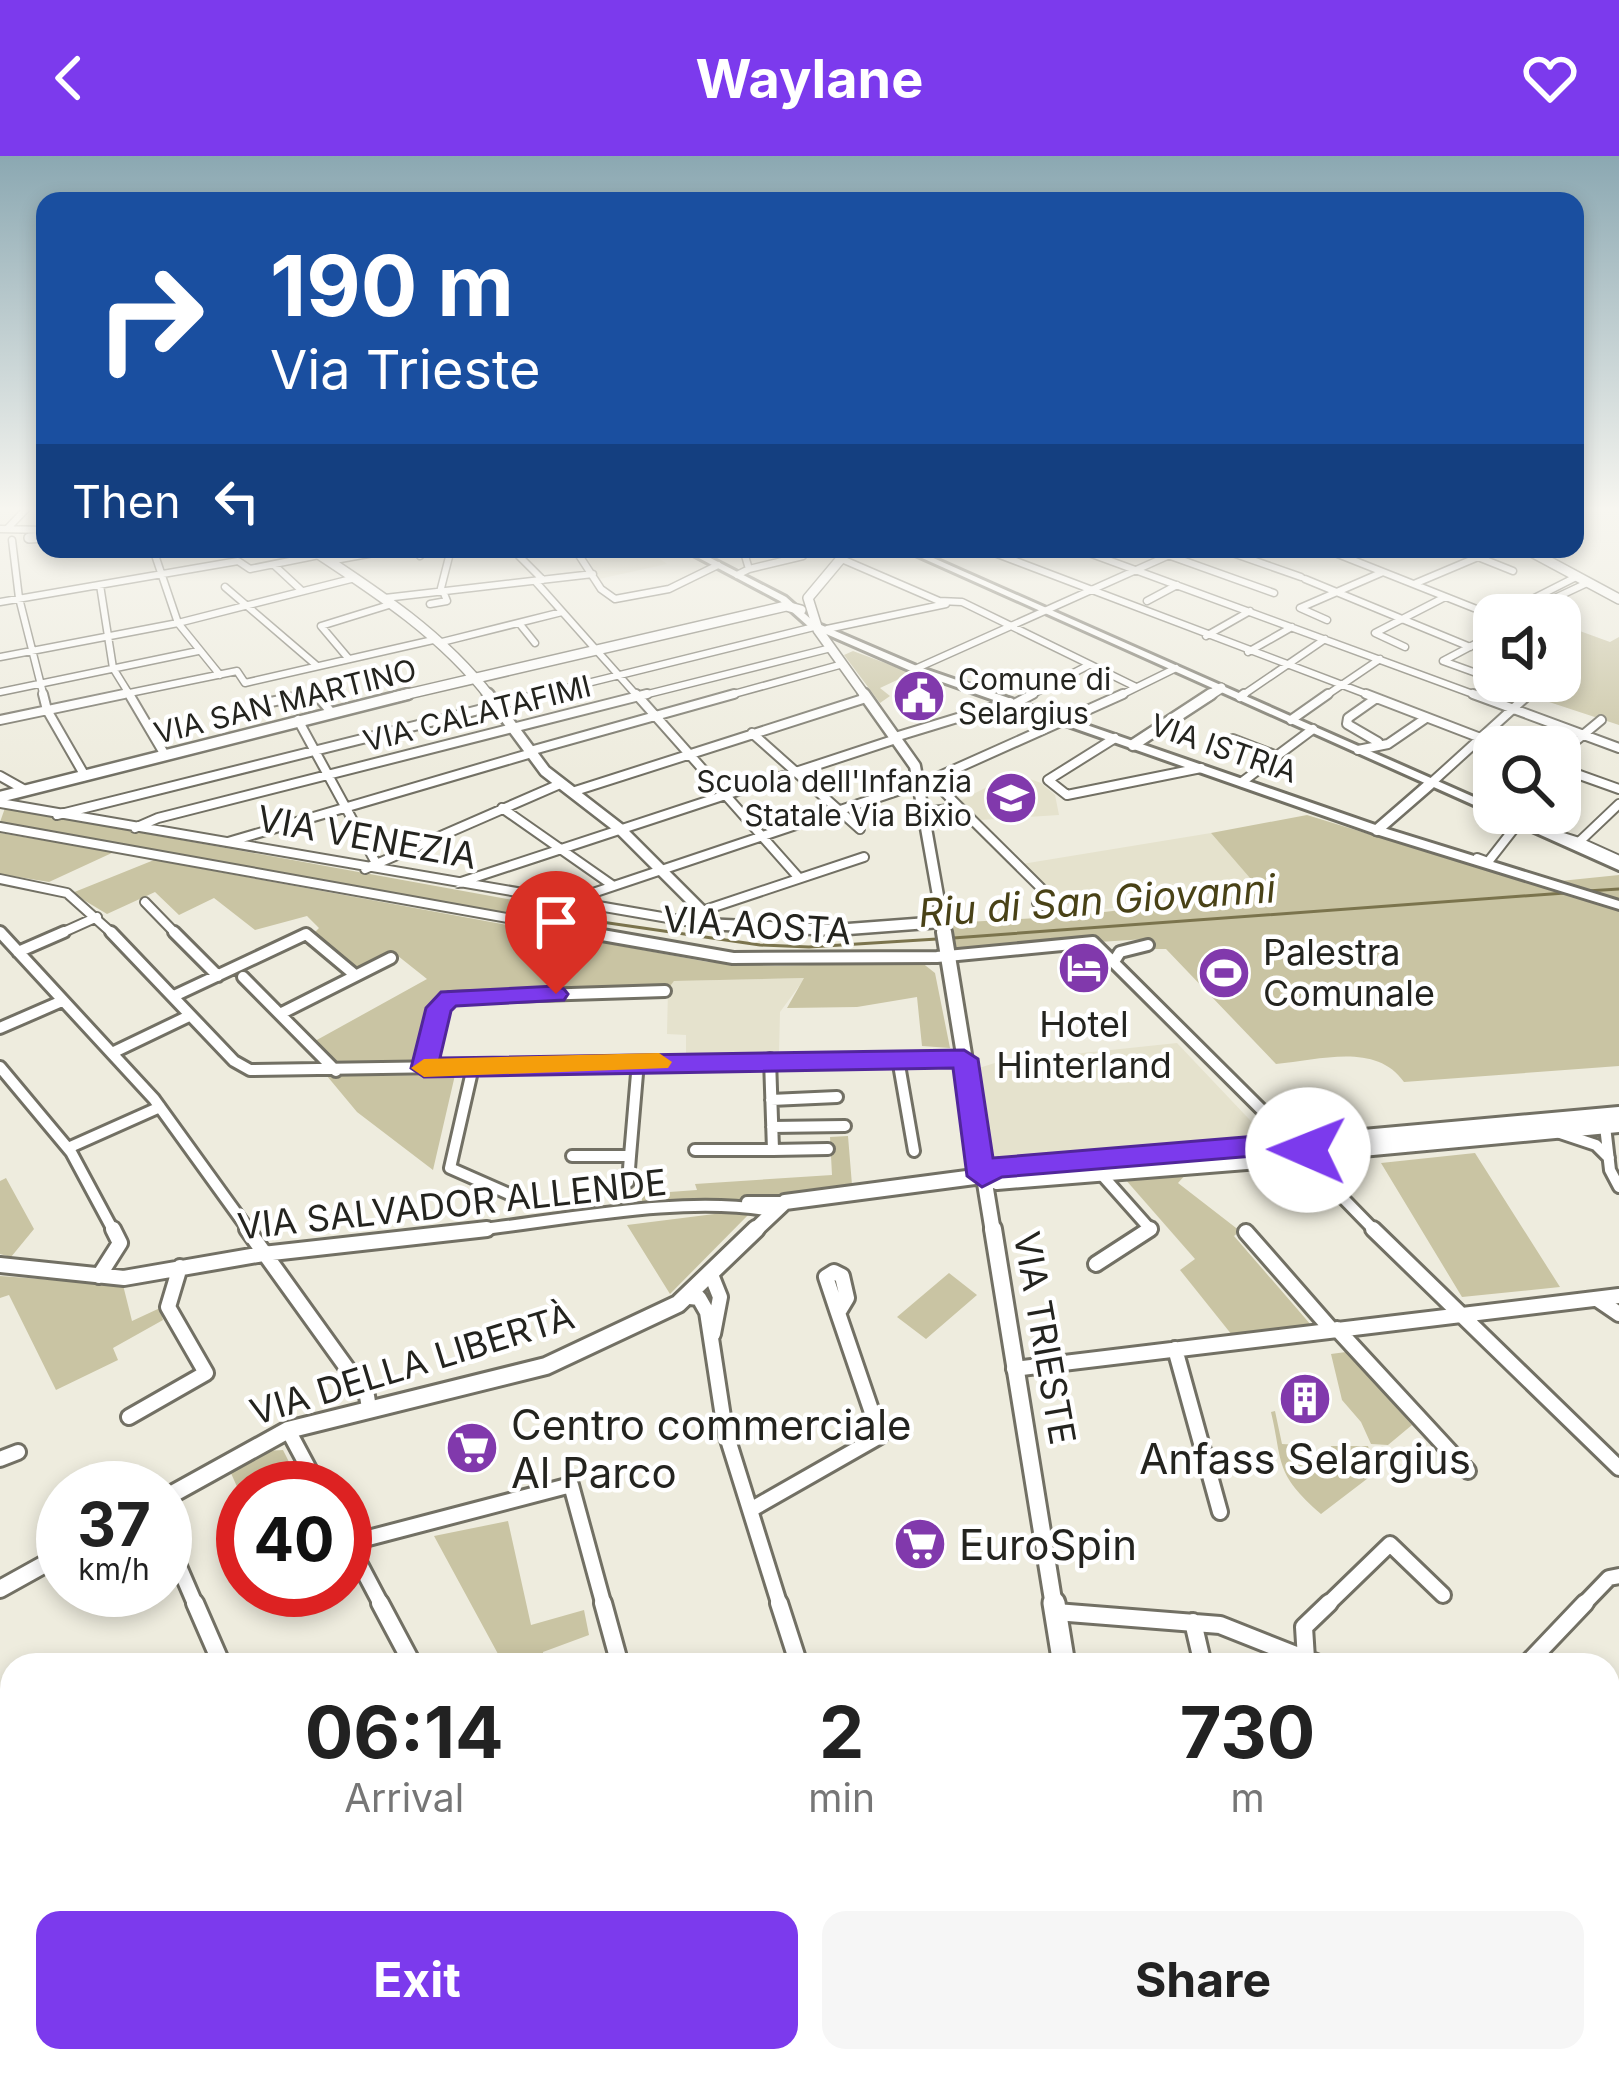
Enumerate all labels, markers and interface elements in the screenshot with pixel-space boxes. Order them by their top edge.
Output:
icon: back [36,45,102,111]
icon: heart [1517,45,1583,111]
text: Waylane [696,46,923,111]
text: 190 m [270,235,514,336]
icon: right [72,240,228,396]
text: Via Trieste [270,337,541,402]
icon: left [204,468,270,534]
text: Then [72,474,180,529]
map controls [1473,594,1581,834]
button: sound [1473,594,1581,702]
street label: VIA SAN MARTINO [150,651,420,751]
place label: Comune di Selargius [958,661,1111,731]
street label: VIA CALATAFIMI [359,667,595,759]
public building icon: Comune di Selargius [891,668,947,724]
street label: VIA ISTRIA [1146,706,1302,790]
button: search [1473,726,1581,834]
place label: Scuola dell'Infanzia Statale Via Bixio [696,763,972,833]
school or university icon: Scuola dell'Infanzia Statale Via Bixio [983,770,1039,826]
street label: VIA VENEZIA [254,796,480,878]
water label: Riu di San Giovanni [917,864,1279,936]
pin [505,871,607,994]
icon: arrive [523,889,589,955]
street label: VIA AOSTA [661,896,853,954]
place label: Palestra Comunale [1263,930,1435,1015]
hotel icon: Hotel Hinterland [1056,940,1112,996]
sports icon: Palestra Comunale [1196,945,1252,1001]
place label: Hotel Hinterland [996,1002,1172,1087]
position arrow [1245,1087,1371,1213]
street label: VIA SALVADOR ALLENDE [235,1160,669,1248]
street label: VIA TRIESTE [1005,1228,1085,1448]
street label: VIA DELLA LIBERTÀ [245,1294,579,1434]
building icon: Anfass Selargius [1277,1371,1333,1427]
place label: Centro commerciale Al Parco [511,1399,912,1498]
supermarket icon: Centro commerciale Al Parco [444,1420,500,1476]
place label: Anfass Selargius [1139,1433,1471,1484]
speed limit sign: 40 [216,1461,372,1617]
text: 37 [77,1488,151,1560]
supermarket icon: EuroSpin [892,1516,948,1572]
place label: EuroSpin [959,1519,1137,1570]
text: km/h [78,1551,150,1587]
text: 06:14 [305,1688,504,1775]
text: 2 [819,1688,864,1775]
text: 730 [1180,1688,1315,1775]
text: Arrival [344,1774,464,1821]
text: min [808,1774,875,1821]
text: m [1230,1774,1265,1821]
button: Exit [36,1911,798,2049]
button: Share [822,1911,1584,2049]

